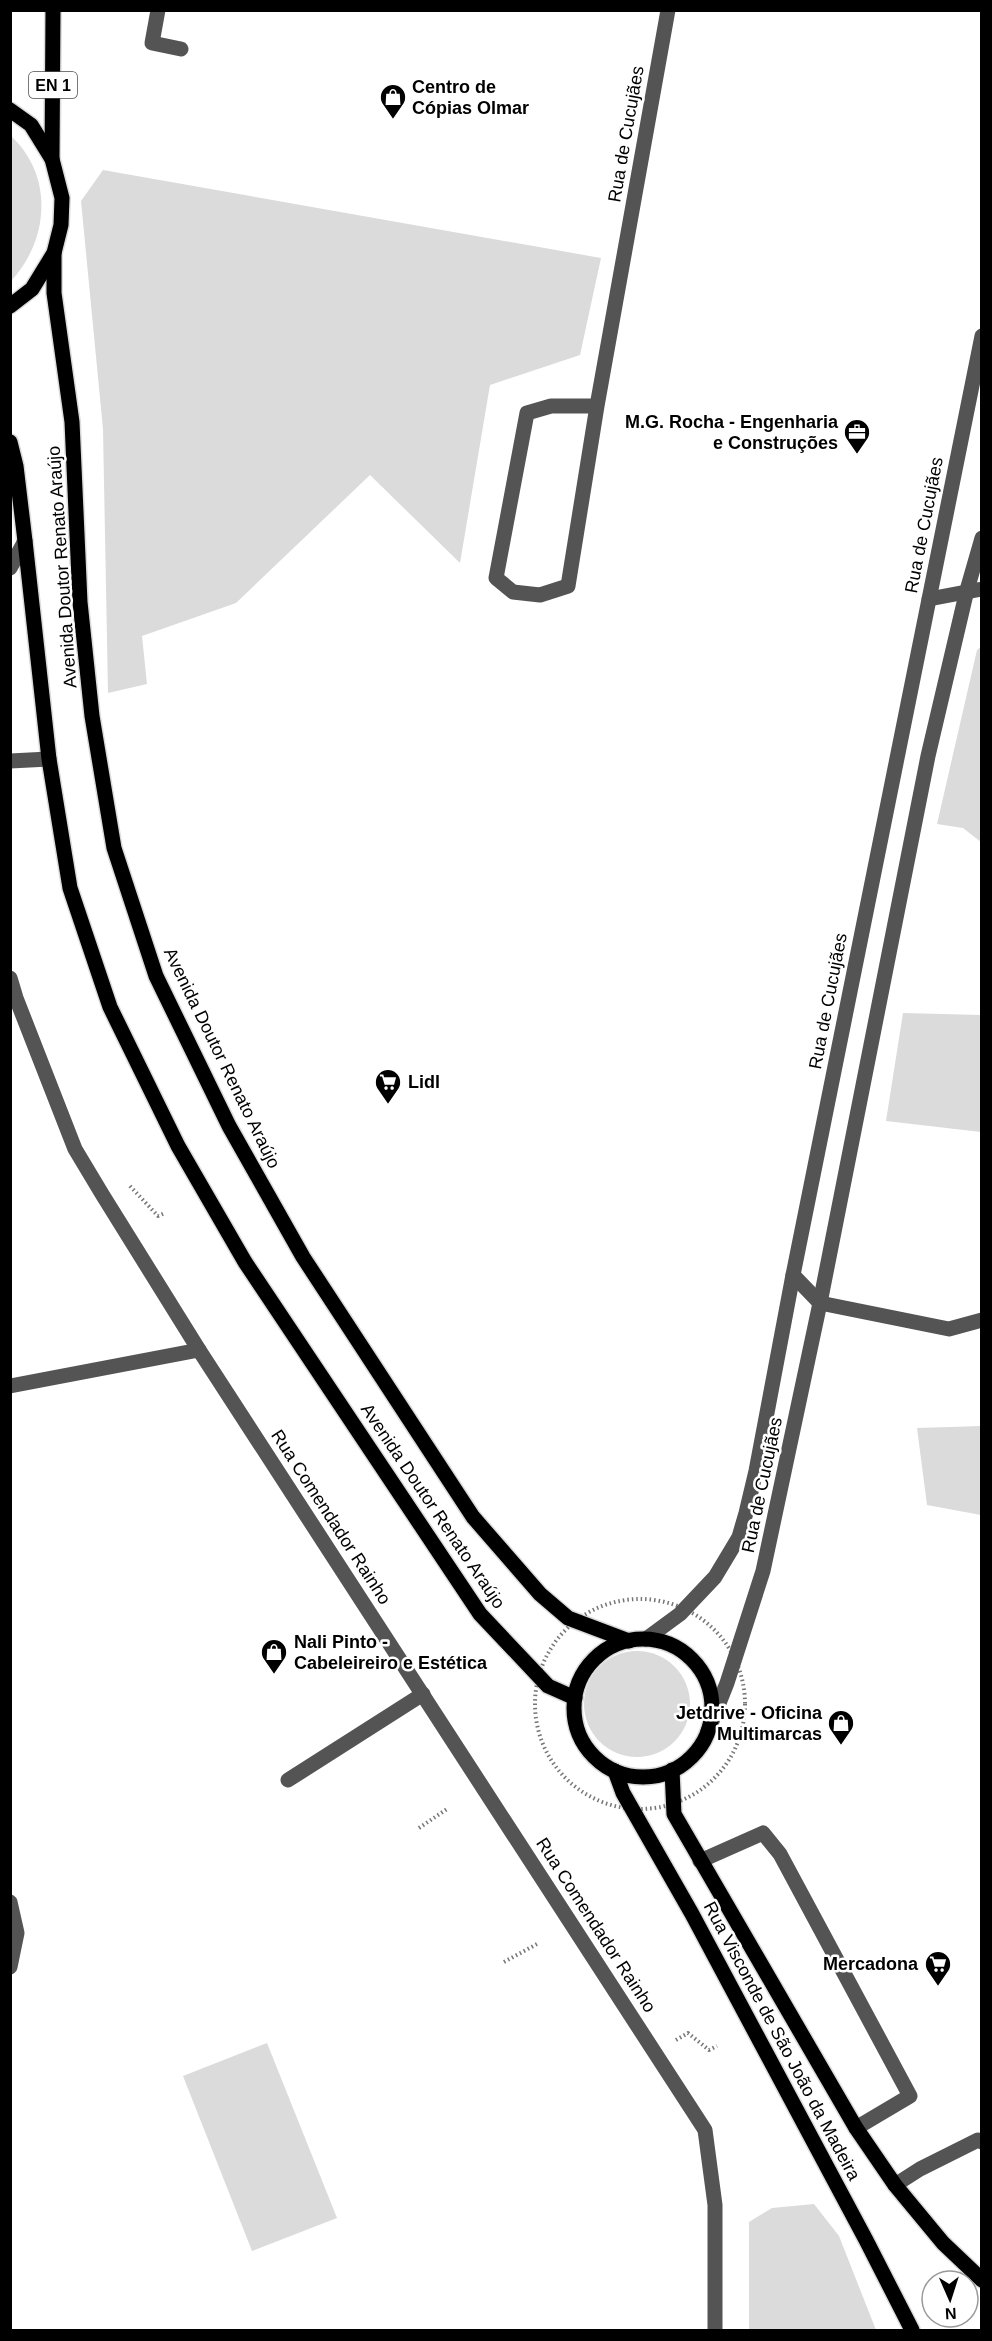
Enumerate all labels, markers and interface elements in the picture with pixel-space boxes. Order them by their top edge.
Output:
street label: Rua de Cucujães [604,64,648,204]
road number: EN 1 [29,72,77,98]
place label: Centro de Cópias Olmar [412,77,529,118]
shop icon: Centro de Cópias Olmar [378,82,408,120]
place label: M.G. Rocha - Engenharia e Construções [625,412,839,453]
office icon: M.G. Rocha - Engenharia e Construções [842,417,872,455]
street label: Avenida Doutor Renato Araújo [44,445,80,689]
street label: Rua de Cucujães [901,455,947,595]
street label: Rua de Cucujães [805,931,851,1071]
street label: Avenida Doutor Renato Araújo [160,944,284,1172]
supermarket icon: Lidl [373,1067,403,1105]
place label: Lidl [408,1072,440,1092]
street label: Avenida Doutor Renato Araújo [357,1400,509,1612]
street label: Rua de Cucujães [738,1415,786,1555]
street label: Rua Comendador Rainho [267,1426,395,1608]
place label: Nali Pinto - Cabeleireiro e Estética [294,1632,488,1673]
shop icon: Nali Pinto - Cabeleireiro e Estética [259,1637,289,1675]
place label: Jetdrive - Oficina Multimarcas [676,1703,823,1744]
shop icon: Jetdrive - Oficina Multimarcas [826,1708,856,1746]
street label: Rua Comendador Rainho [532,1834,660,2016]
street label: Rua Visconde de São João da Madeira [700,1898,865,2185]
supermarket icon: Mercadona [923,1949,953,1987]
place label: Mercadona [823,1954,919,1974]
north arrow [920,2269,980,2329]
text: N [945,2305,957,2322]

